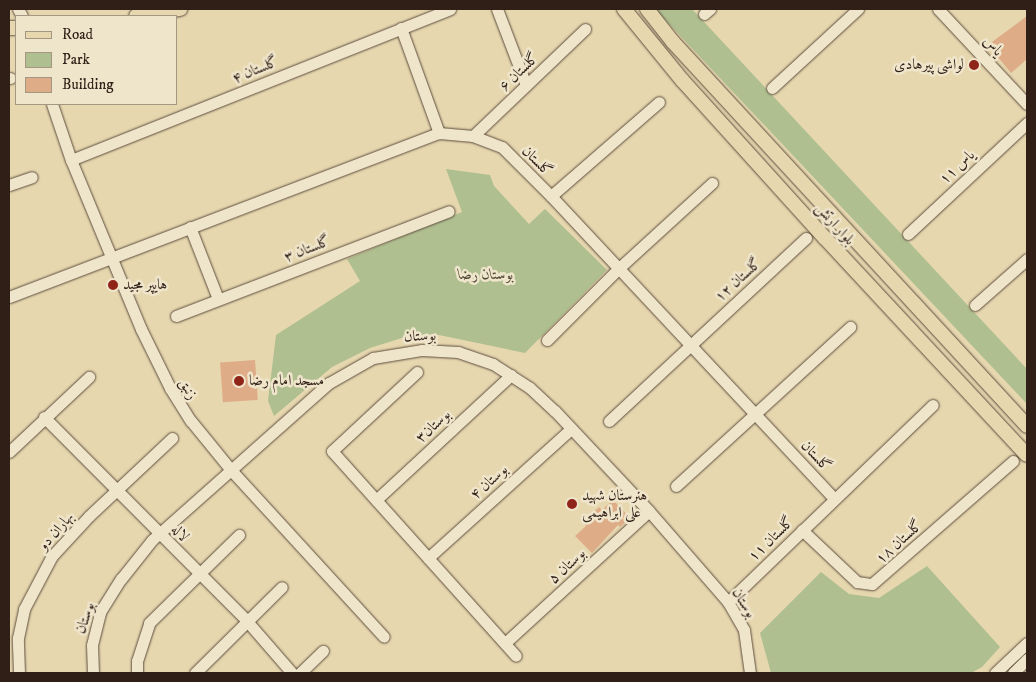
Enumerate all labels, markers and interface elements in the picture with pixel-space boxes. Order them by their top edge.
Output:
legend [15,15,178,105]
text: Road [62,25,93,44]
street label: یاس [979,32,1007,60]
street label: گلستان ۶ [496,49,542,95]
text: Park [62,50,90,69]
street label: گلستان ۴ [229,53,281,87]
place label: لواشی پیرهادی [894,56,964,74]
marker: لواشی پیرهادی [968,59,980,71]
text: Building [62,75,114,94]
street label: گلستان [518,142,556,180]
street label: یاس ۱۱ [936,146,978,188]
street label: بلوار ارتش [811,199,859,249]
street label: گلستان ۳ [281,232,333,266]
street label: گلستان ۱۲ [711,254,765,306]
park label: بوستان رضا [458,266,514,284]
place label: هایپر مجید [123,276,167,294]
marker: هایپر مجید [107,279,119,291]
street label: بوستان [404,326,436,346]
place label: مسجد امام رضا [249,372,324,390]
street label: زنبق [175,375,201,403]
marker: مسجد امام رضا [233,375,245,387]
street label: بوستان۳ [412,405,454,447]
street label: گلستان [797,437,835,475]
street label: بوستان ۴ [467,461,511,503]
place label: هنرستان شهید علی ابراهیمی [582,486,647,521]
marker: هنرستان شهید علی ابراهیمی [566,498,578,510]
street label: بهاران دو [34,508,78,554]
street label: گلستان ۱۱ [744,513,798,565]
street label: گلستان ۱۸ [872,516,926,568]
street label: لاله [167,520,193,546]
street label: بوستان ۵ [545,544,589,588]
street label: بوستان [728,585,760,621]
street label: بوستان [71,600,99,636]

